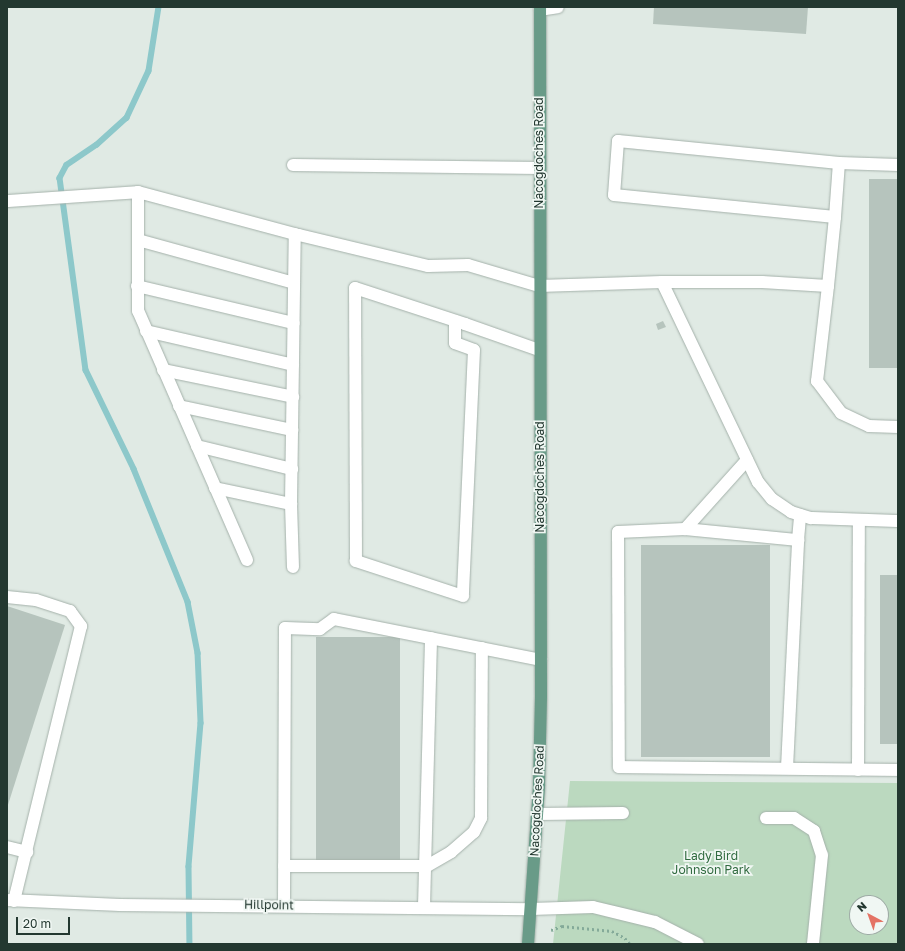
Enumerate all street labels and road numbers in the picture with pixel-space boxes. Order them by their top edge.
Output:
street label: Nacogdoches Road [532,97,546,209]
street label: Nacogdoches Road [533,421,547,533]
street label: Nacogdoches Road [527,745,547,857]
street label: Hillpoint [244,897,294,913]

